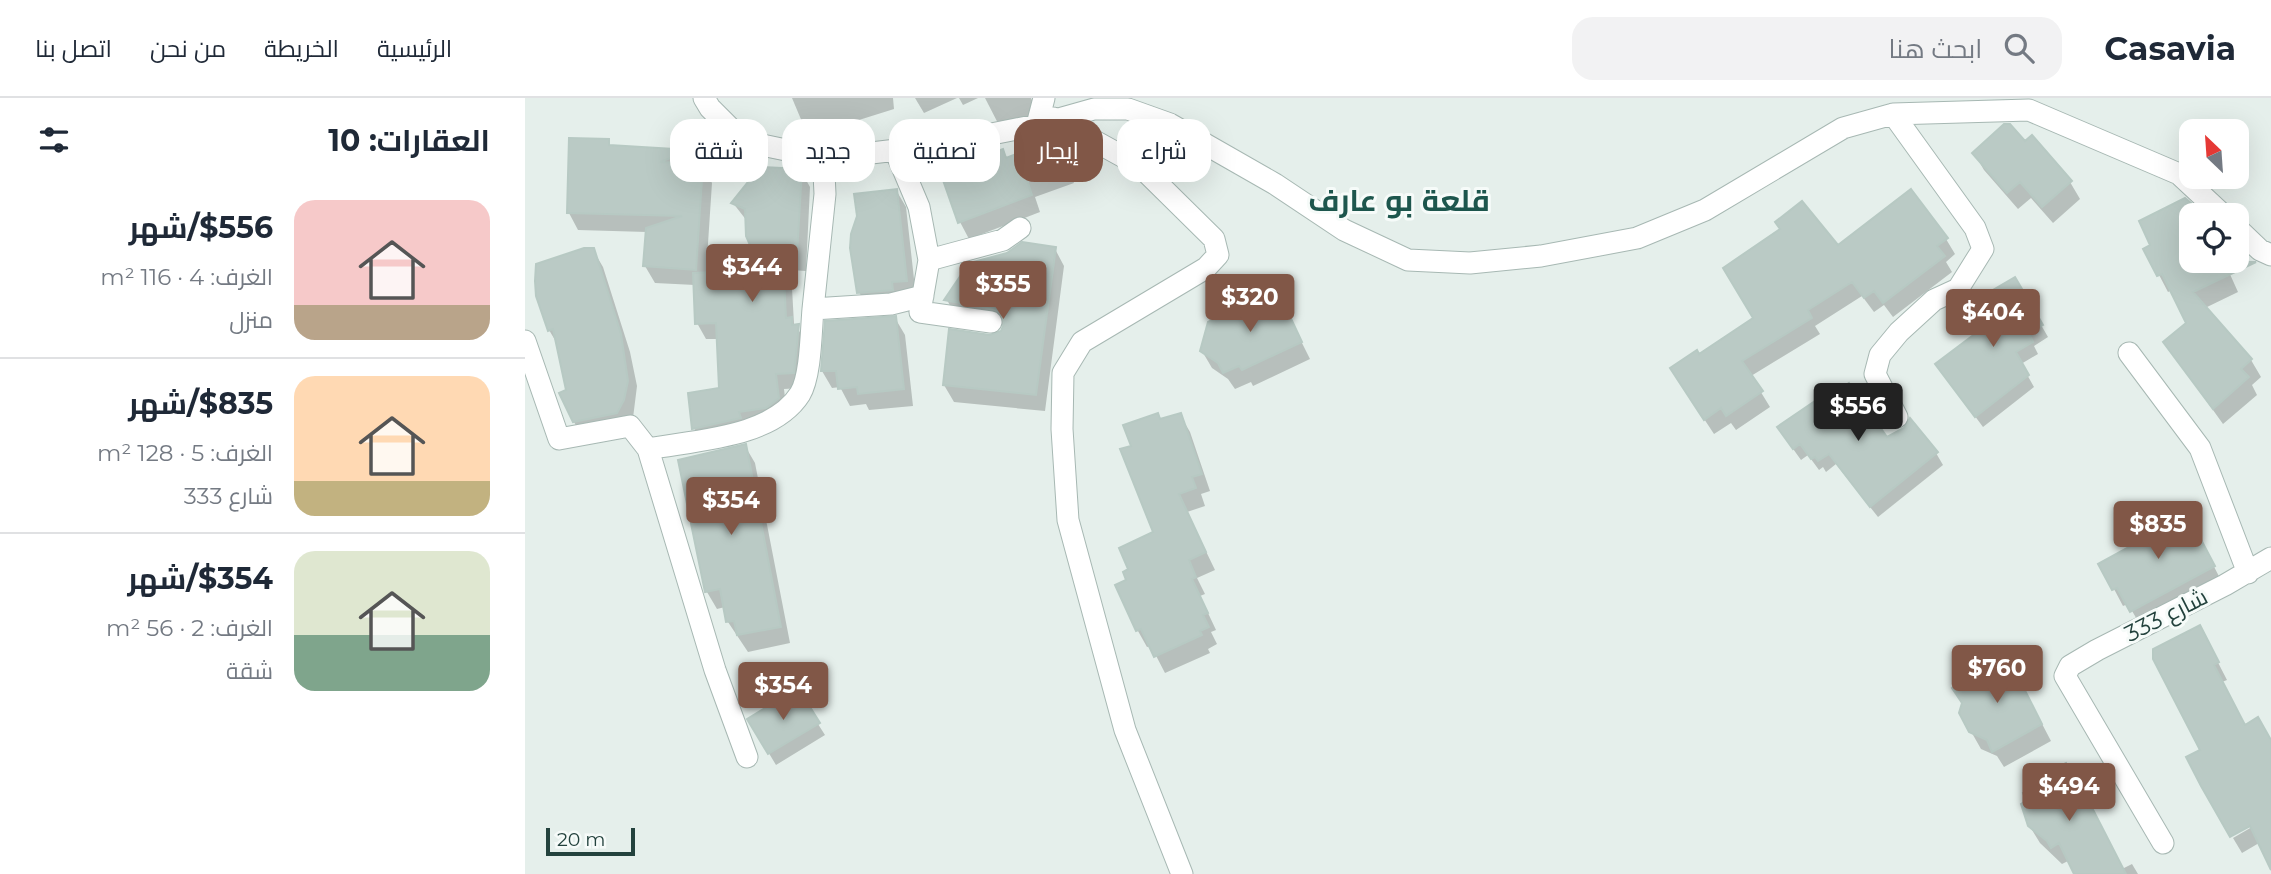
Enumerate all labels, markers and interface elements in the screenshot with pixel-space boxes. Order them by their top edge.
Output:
search box [1572,17,2062,80]
text: Casavia [2104,28,2236,68]
icon: search [2000,29,2038,67]
text: ابحث هنا [1889,33,1982,65]
text: اتصل بنا [35,34,112,63]
text: من نحن [150,34,226,63]
text: الخريطة [264,34,339,63]
text: الرئيسية [377,34,452,63]
chip: شقة [670,119,768,182]
chip: جديد [782,119,875,182]
chip: تصفية [889,119,1000,182]
chip: إيجار [1014,119,1103,182]
chip: شراء [1117,119,1211,182]
north arrow [2179,119,2249,189]
map controls [2179,119,2249,273]
icon: filters [35,121,73,159]
text: العقارات: 10 [328,122,490,159]
district label: قلعة بو عارف [1308,182,1490,219]
button: locate [2179,203,2249,273]
text: $556/شهر [129,209,273,246]
icon: home [350,228,434,312]
pin: $344 [711,244,793,304]
text: $344 [722,253,782,281]
pin: $355 [962,262,1044,321]
text: الغرف: 4 · 116 m² [100,263,273,291]
text: $355 [975,270,1031,298]
pin: $320 [1209,274,1291,334]
text: $320 [1221,283,1279,311]
pin: $404 [1952,289,2034,349]
text: $404 [1962,298,2024,326]
text: منزل [229,306,273,334]
pin: $556 [1817,384,1899,443]
text: $835/شهر [128,385,273,422]
text: $556 [1830,392,1886,420]
icon: home [350,404,434,488]
text: الغرف: 5 · 128 m² [97,439,273,467]
pin: $354 [690,478,772,537]
text: شارع 333 [184,482,273,510]
text: $354 [702,486,760,514]
pin: $835 [2117,502,2199,561]
text: $835 [2130,510,2186,538]
text: $354/شهر [128,560,273,597]
icon: home [350,579,434,663]
street label: شارع 333 [2120,582,2213,650]
text: الغرف: 2 · 56 m² [106,614,273,642]
pin: $760 [1956,646,2038,705]
text: $760 [1968,654,2026,682]
text: شقة [226,657,273,685]
pin: $354 [742,662,824,722]
text: $354 [754,671,812,699]
pin: $494 [2028,764,2110,823]
text: $494 [2038,772,2100,800]
scale bar [546,825,635,857]
text: 20 m [557,828,605,851]

